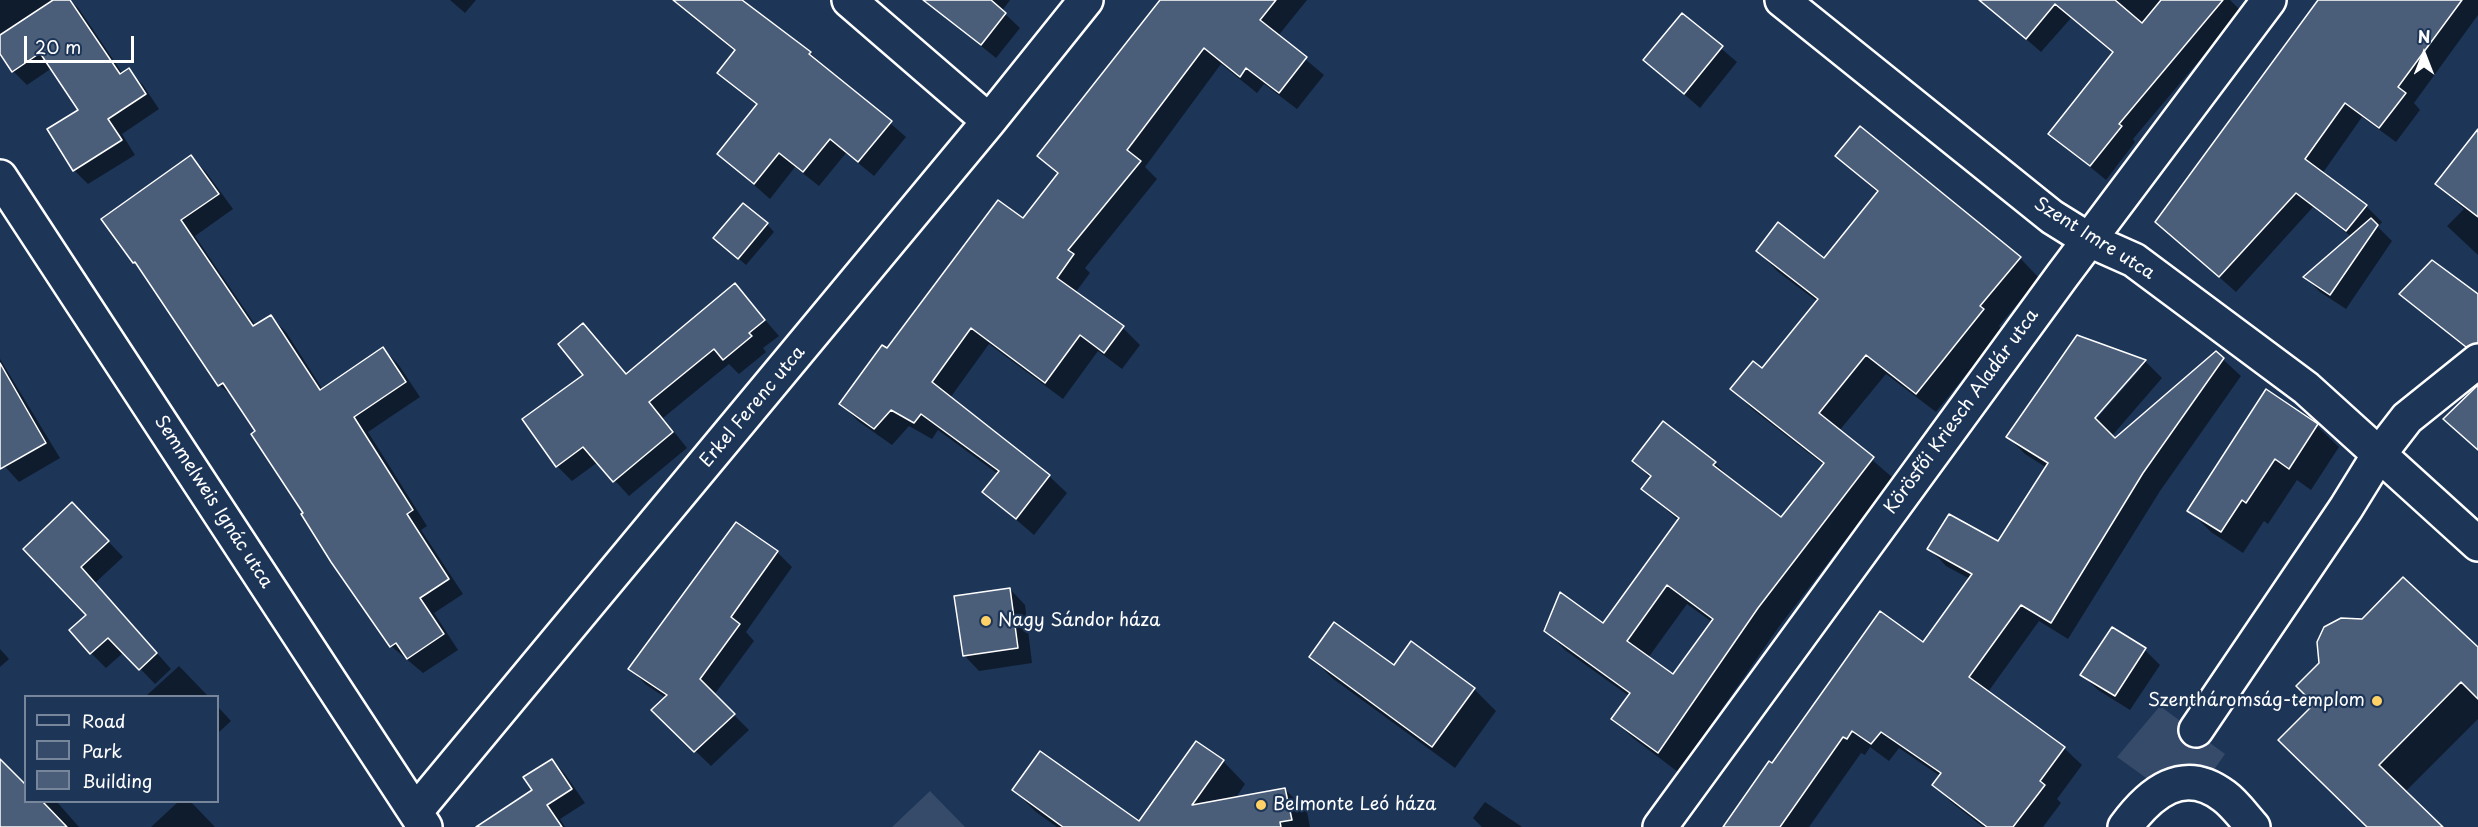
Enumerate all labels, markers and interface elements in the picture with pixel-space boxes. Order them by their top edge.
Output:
scale bar [27,24,136,62]
north arrow [2394,24,2454,84]
text: N [2418,24,2430,48]
text: 20 m [35,33,81,60]
street label: Szent Imre utca [2030,193,2158,285]
street label: Körösfői Kriesch Aladár utca [1880,305,2044,519]
street label: Erkel Ferenc utca [696,342,810,472]
street label: Semmelweis Ignác utca [149,412,277,592]
place label: Nagy Sándor háza [998,610,1160,632]
marker: Nagy Sándor háza [979,614,993,628]
place label: Szentháromság-templom [2148,690,2365,712]
marker: Szentháromság-templom [2370,694,2384,708]
legend [24,695,219,803]
text: Road [82,707,126,734]
text: Park [82,737,122,764]
text: Building [82,767,152,794]
place label: Belmonte Leó háza [1273,794,1436,816]
marker: Belmonte Leó háza [1254,798,1268,812]

